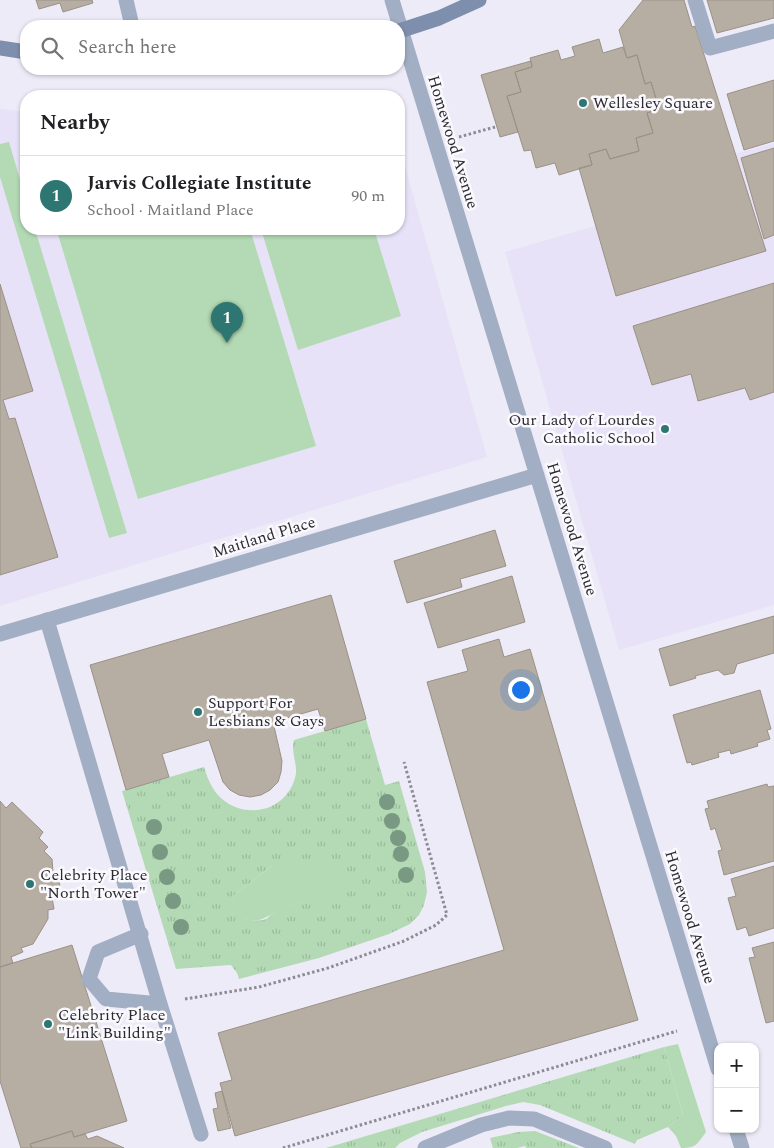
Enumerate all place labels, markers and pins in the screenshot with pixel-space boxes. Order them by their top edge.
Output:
place label: Wellesley Square [593,91,713,115]
marker: Wellesley Square [577,97,589,109]
pin: 1 [211,302,243,343]
place label: Our Lady of Lourdes Catholic School [508,408,655,450]
marker: Our Lady of Lourdes Catholic School [659,423,671,435]
place label: Support For Lesbians & Gays [208,691,324,733]
marker: Support For Lesbians & Gays [192,706,204,718]
place label: Celebrity Place "North Tower" [40,863,148,905]
marker: Celebrity Place "North Tower" [24,878,36,890]
place label: Celebrity Place "Link Building" [58,1003,171,1045]
marker: Celebrity Place "Link Building" [42,1018,54,1030]

